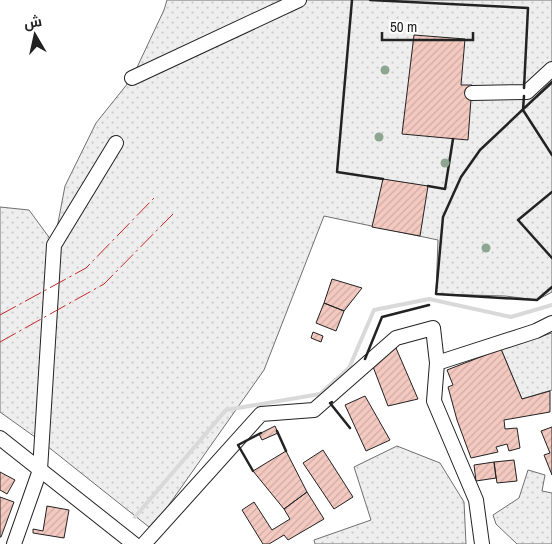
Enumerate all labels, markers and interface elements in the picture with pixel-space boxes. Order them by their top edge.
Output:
north arrow [10,10,60,60]
scale bar [382,10,473,42]
text: ش [23,12,43,32]
text: 50 m [390,16,417,37]

